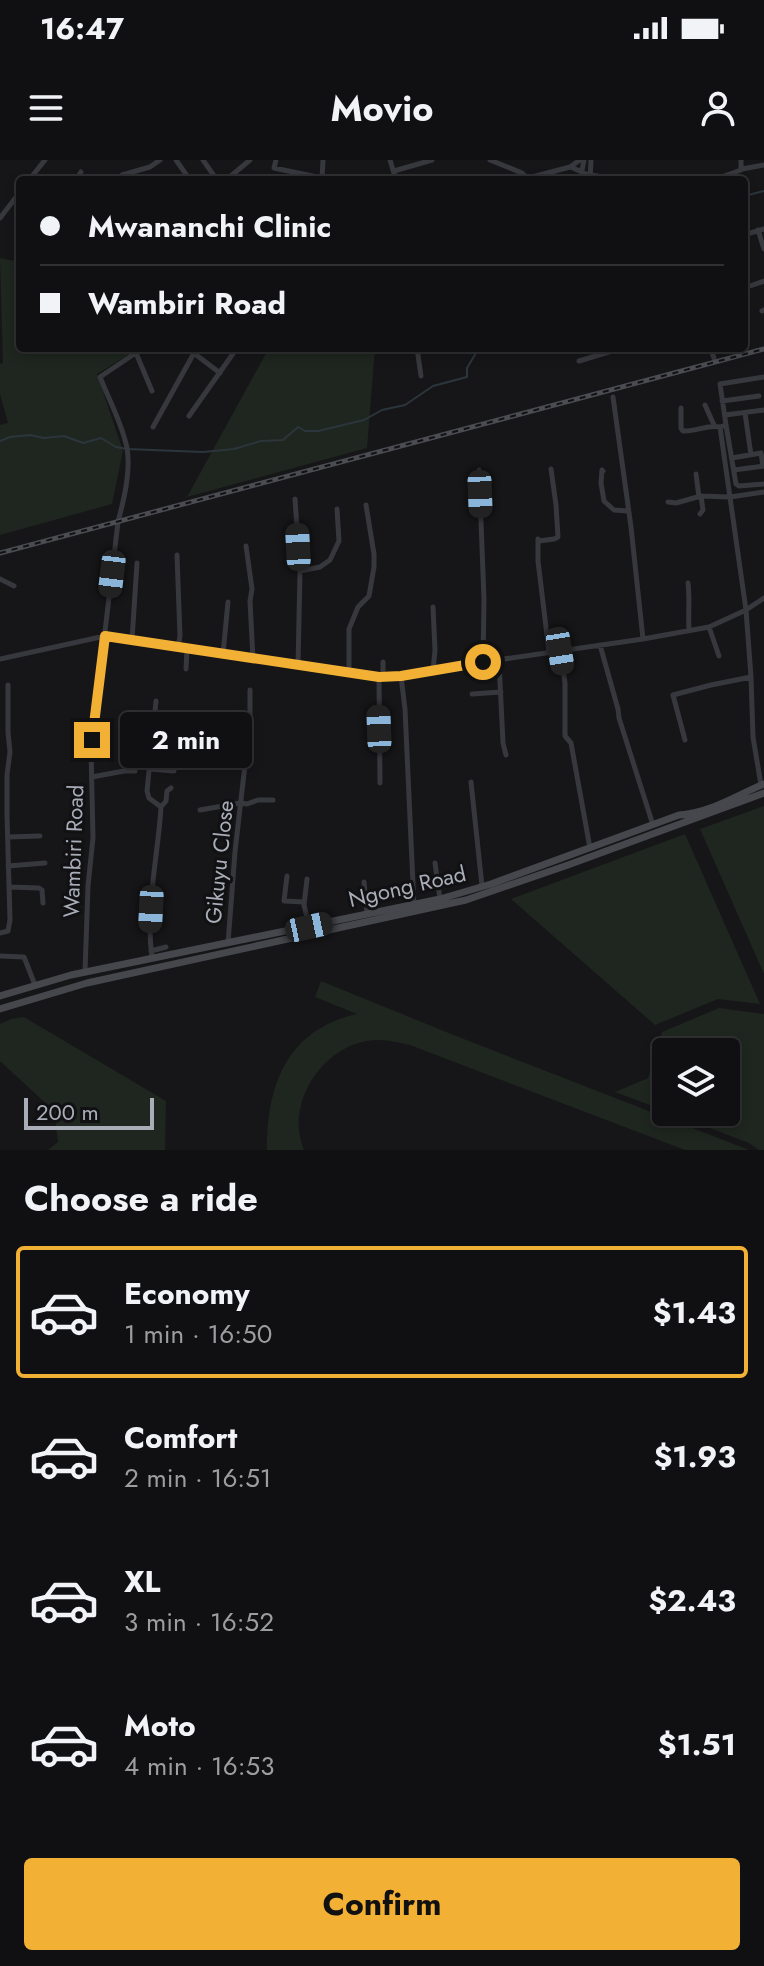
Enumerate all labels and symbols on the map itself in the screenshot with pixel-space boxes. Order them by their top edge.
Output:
car [467,470,493,518]
car [285,522,311,572]
car [97,549,127,599]
car [544,625,576,677]
route start [465,644,501,680]
car [366,705,392,753]
callout: 2 min [120,712,252,768]
route end [74,722,110,758]
street label: Wambiri Road [55,784,91,918]
street label: Gikuyu Close [197,799,241,925]
street label: Ngong Road [345,857,469,915]
car [138,884,164,934]
car [283,910,335,944]
scale bar [24,1094,154,1130]

